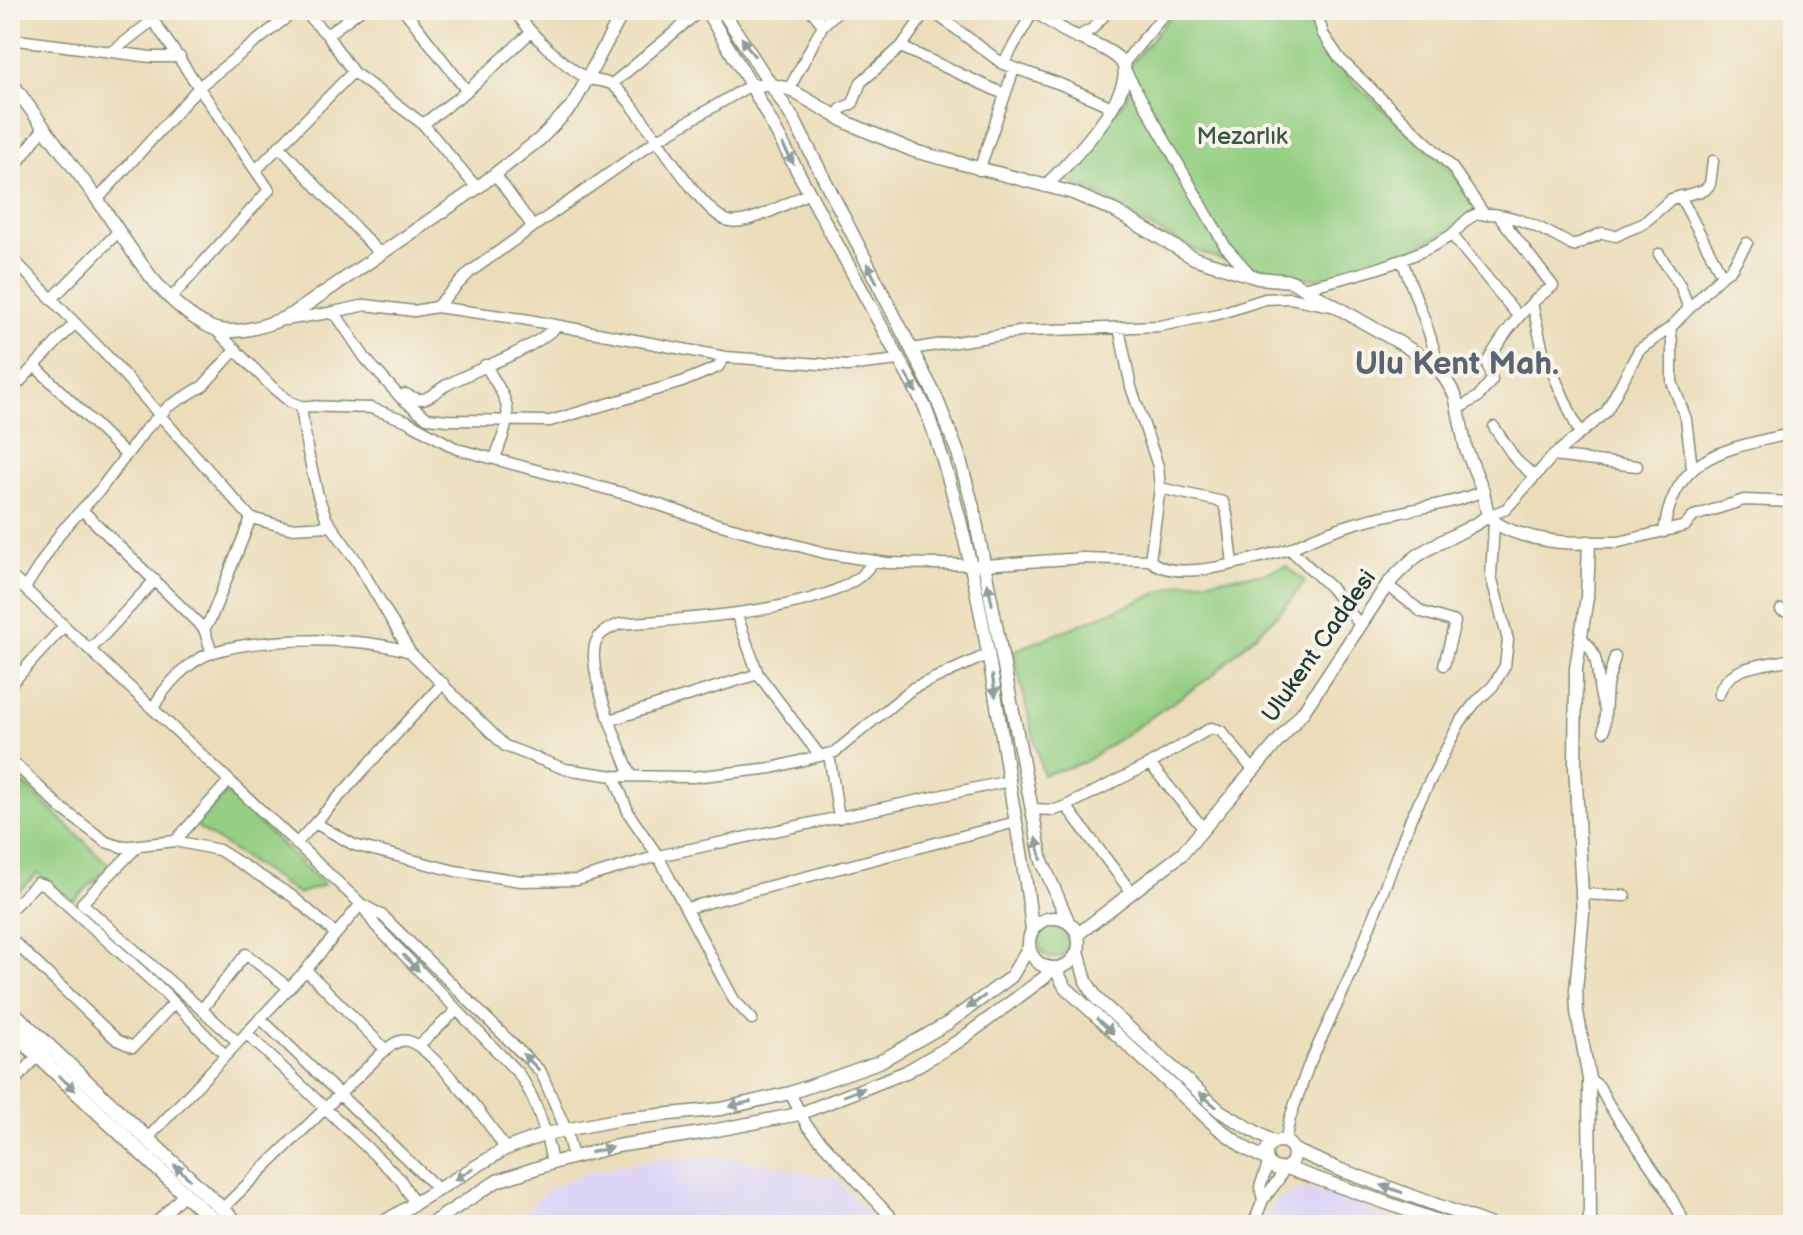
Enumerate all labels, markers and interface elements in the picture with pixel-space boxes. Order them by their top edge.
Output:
one-way arrow [741,37,756,58]
park label: Mezarlık [1196,122,1288,151]
one-way arrow [781,142,795,165]
one-way arrow [866,262,879,285]
district label: Ulu Kent Mah. [1355,345,1559,384]
one-way arrow [904,372,918,394]
street label: Ulukent Caddesi [1256,564,1382,728]
one-way arrow [983,581,995,606]
one-way arrow [988,674,1001,699]
one-way arrow [1032,836,1045,861]
one-way arrow [401,953,420,972]
one-way arrow [966,994,987,1010]
one-way arrow [1095,1017,1115,1034]
one-way arrow [522,1053,541,1071]
one-way arrow [57,1073,76,1091]
one-way arrow [842,1085,866,1098]
one-way arrow [1198,1092,1218,1109]
one-way arrow [727,1099,752,1111]
one-way arrow [589,1143,614,1155]
one-way arrow [173,1163,192,1181]
one-way arrow [453,1167,475,1181]
one-way arrow [1380,1182,1404,1195]

